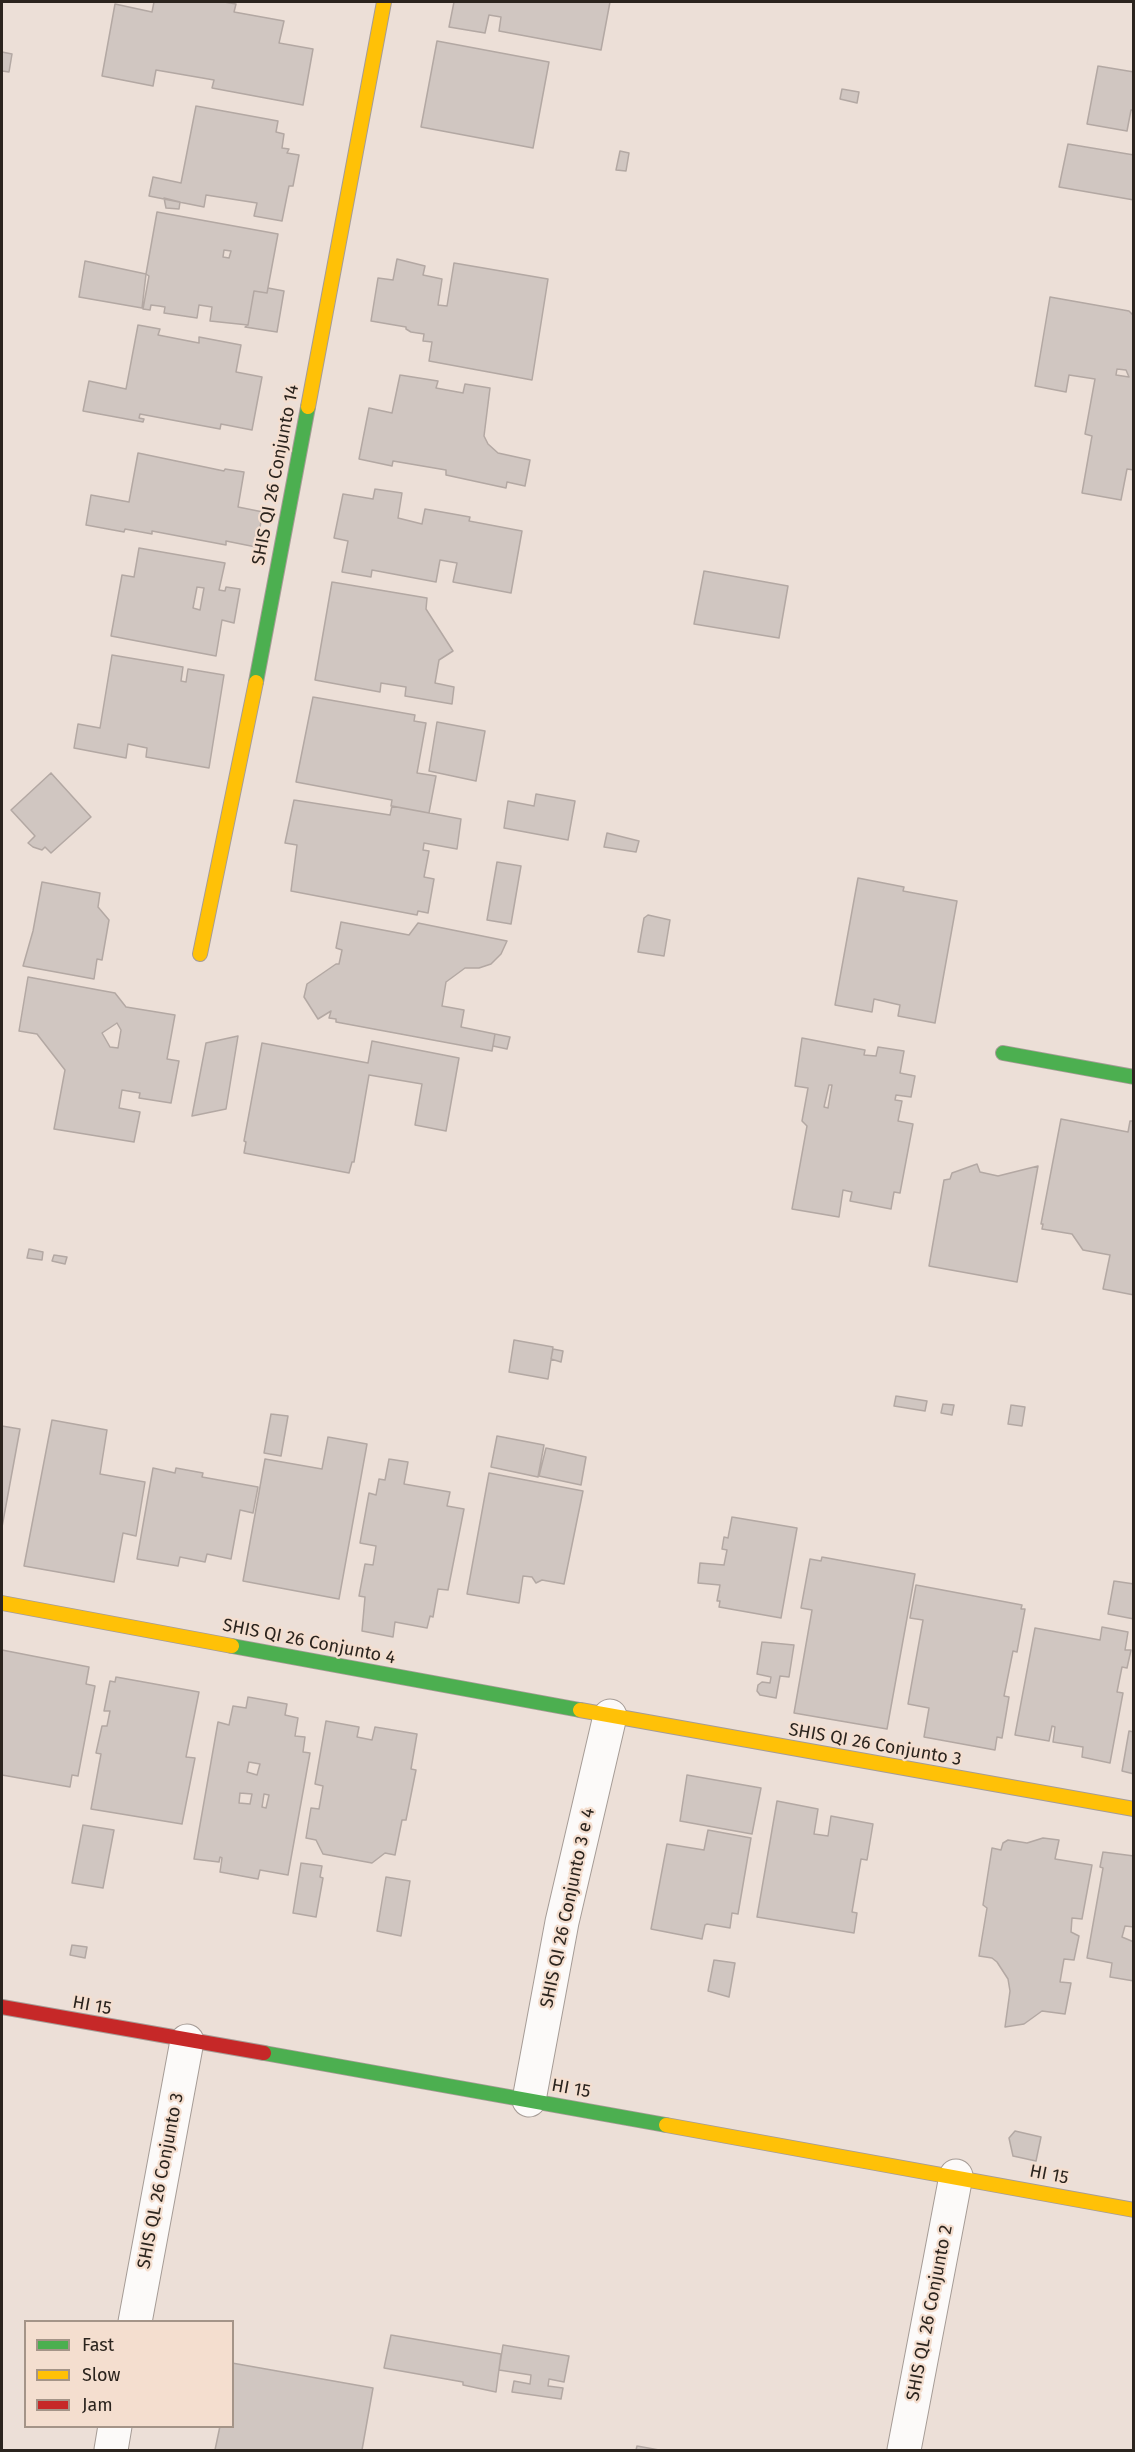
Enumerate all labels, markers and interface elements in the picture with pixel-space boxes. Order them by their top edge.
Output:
street label: SHIS QI 26 Conjunto 14 [248,383,304,567]
street label: SHIS QI 26 Conjunto 4 [221,1615,397,1669]
street label: SHIS QI 26 Conjunto 3 [787,1719,963,1771]
street label: SHIS QI 26 Conjunto 3 e 4 [536,1806,600,2010]
street label: HI 15 [71,1992,113,2020]
street label: HI 15 [550,2075,592,2103]
street label: SHIS QL 26 Conjunto 3 [133,2091,189,2271]
street label: HI 15 [1028,2161,1070,2189]
street label: SHIS QL 26 Conjunto 2 [902,2223,958,2403]
legend [24,2320,234,2428]
text: Fast [82,2334,114,2356]
text: Slow [82,2364,120,2386]
text: Jam [82,2394,113,2416]

